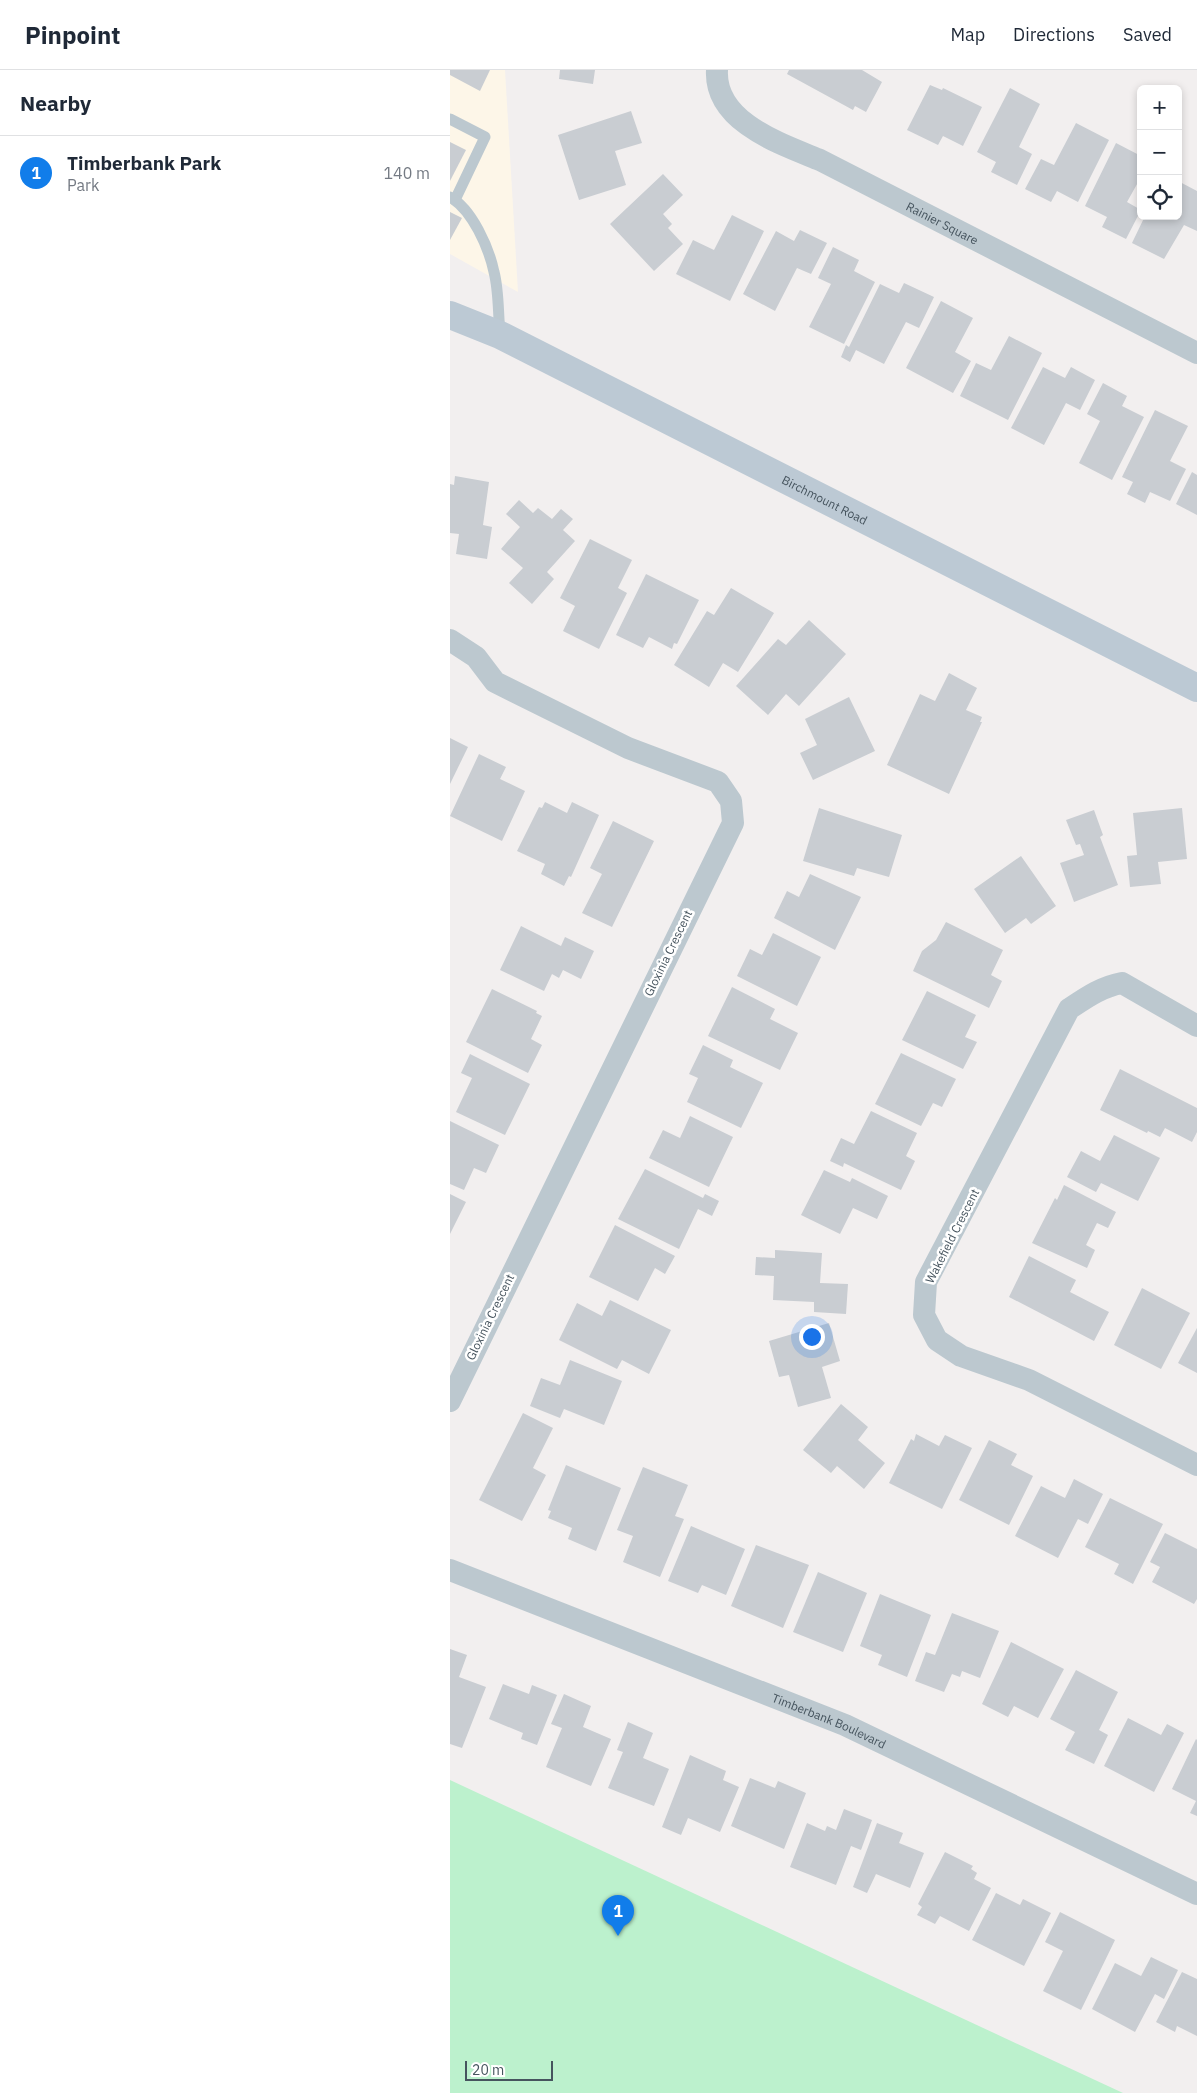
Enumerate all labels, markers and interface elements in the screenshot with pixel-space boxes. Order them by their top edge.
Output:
text: Pinpoint [25,19,120,51]
text: Map [950,23,985,46]
text: Directions [1013,23,1095,46]
text: Saved [1123,23,1172,46]
map controls [1137,85,1182,220]
button: + [1137,85,1182,130]
text: Nearby [20,89,91,117]
button: − [1137,130,1182,175]
text: Timberbank Park [67,151,221,175]
text: 1 [31,163,41,183]
text: 140 m [383,163,430,183]
text: Park [67,175,99,195]
button: locate [1137,175,1182,220]
street label: Rainier Square [904,198,981,248]
street label: Birchmount Road [780,472,870,527]
street label: Gloxinia Crescent [641,907,695,999]
street label: Wakefield Crescent [922,1186,982,1286]
street label: Gloxinia Crescent [463,1271,517,1363]
your location [799,1324,825,1350]
street label: Timberbank Boulevard [770,1690,889,1751]
pin: 1 [602,1895,634,1936]
scale bar [465,2058,552,2081]
text: 20 m [472,2061,504,2079]

